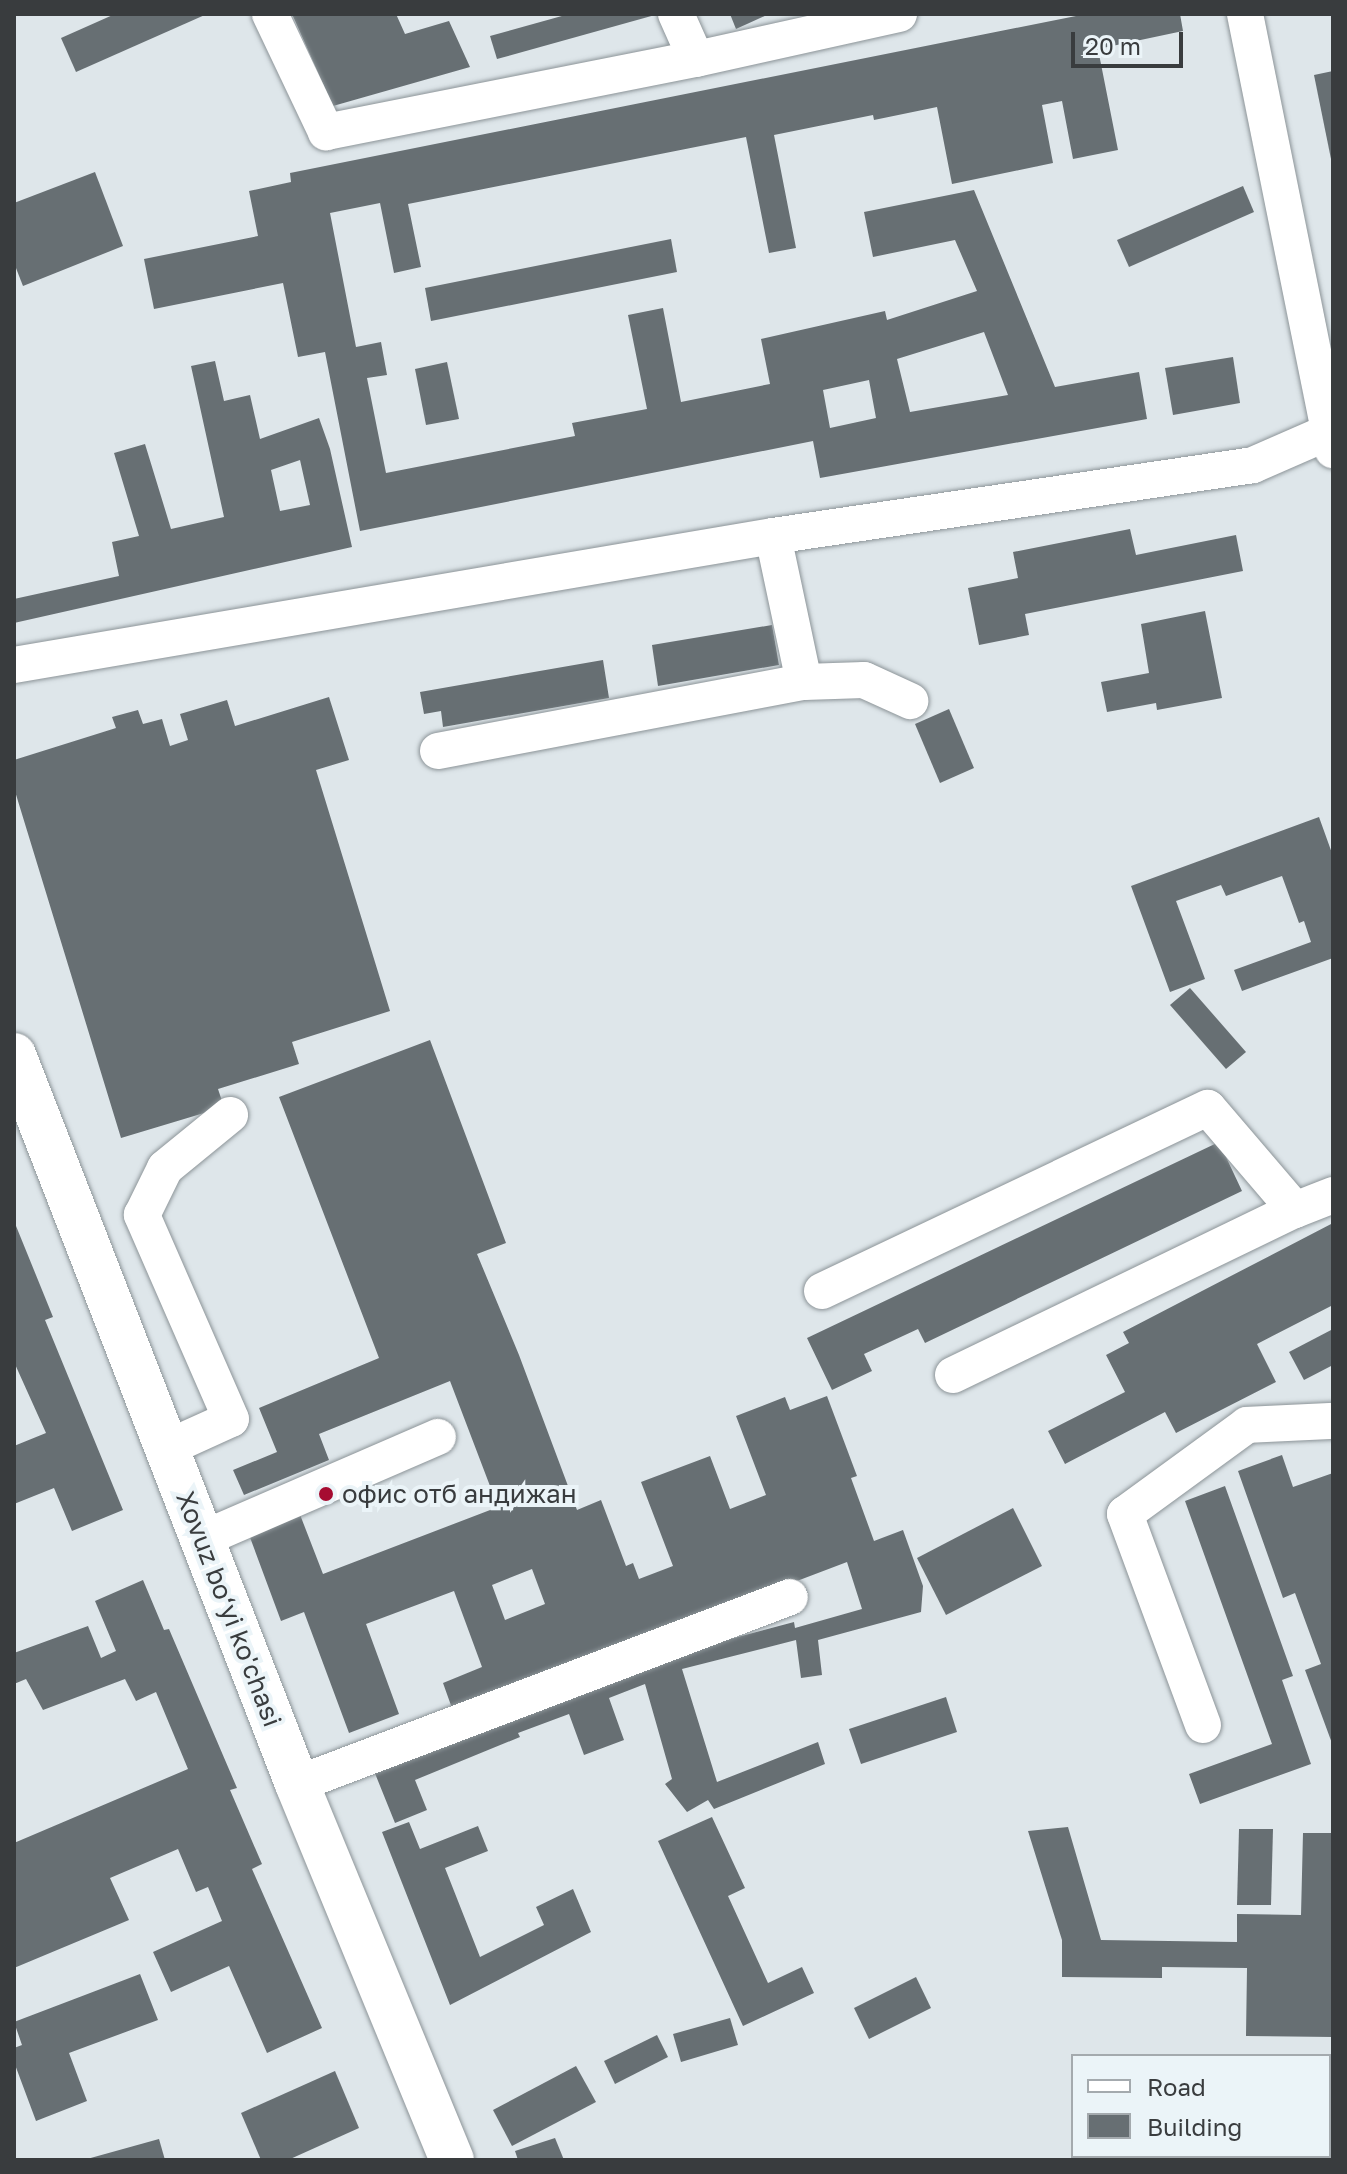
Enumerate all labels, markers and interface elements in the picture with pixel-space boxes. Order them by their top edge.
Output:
scale bar [1075,16,1187,66]
text: 20 m [1085,31,1141,60]
place label: офис отб андижан [342,1478,577,1510]
marker: офис отб андижан [317,1485,335,1503]
street label: Xovuz bo‘yi ko'chasi [170,1487,288,1731]
legend [1071,2054,1331,2158]
text: Road [1147,2072,1206,2101]
text: Building [1147,2112,1242,2141]

